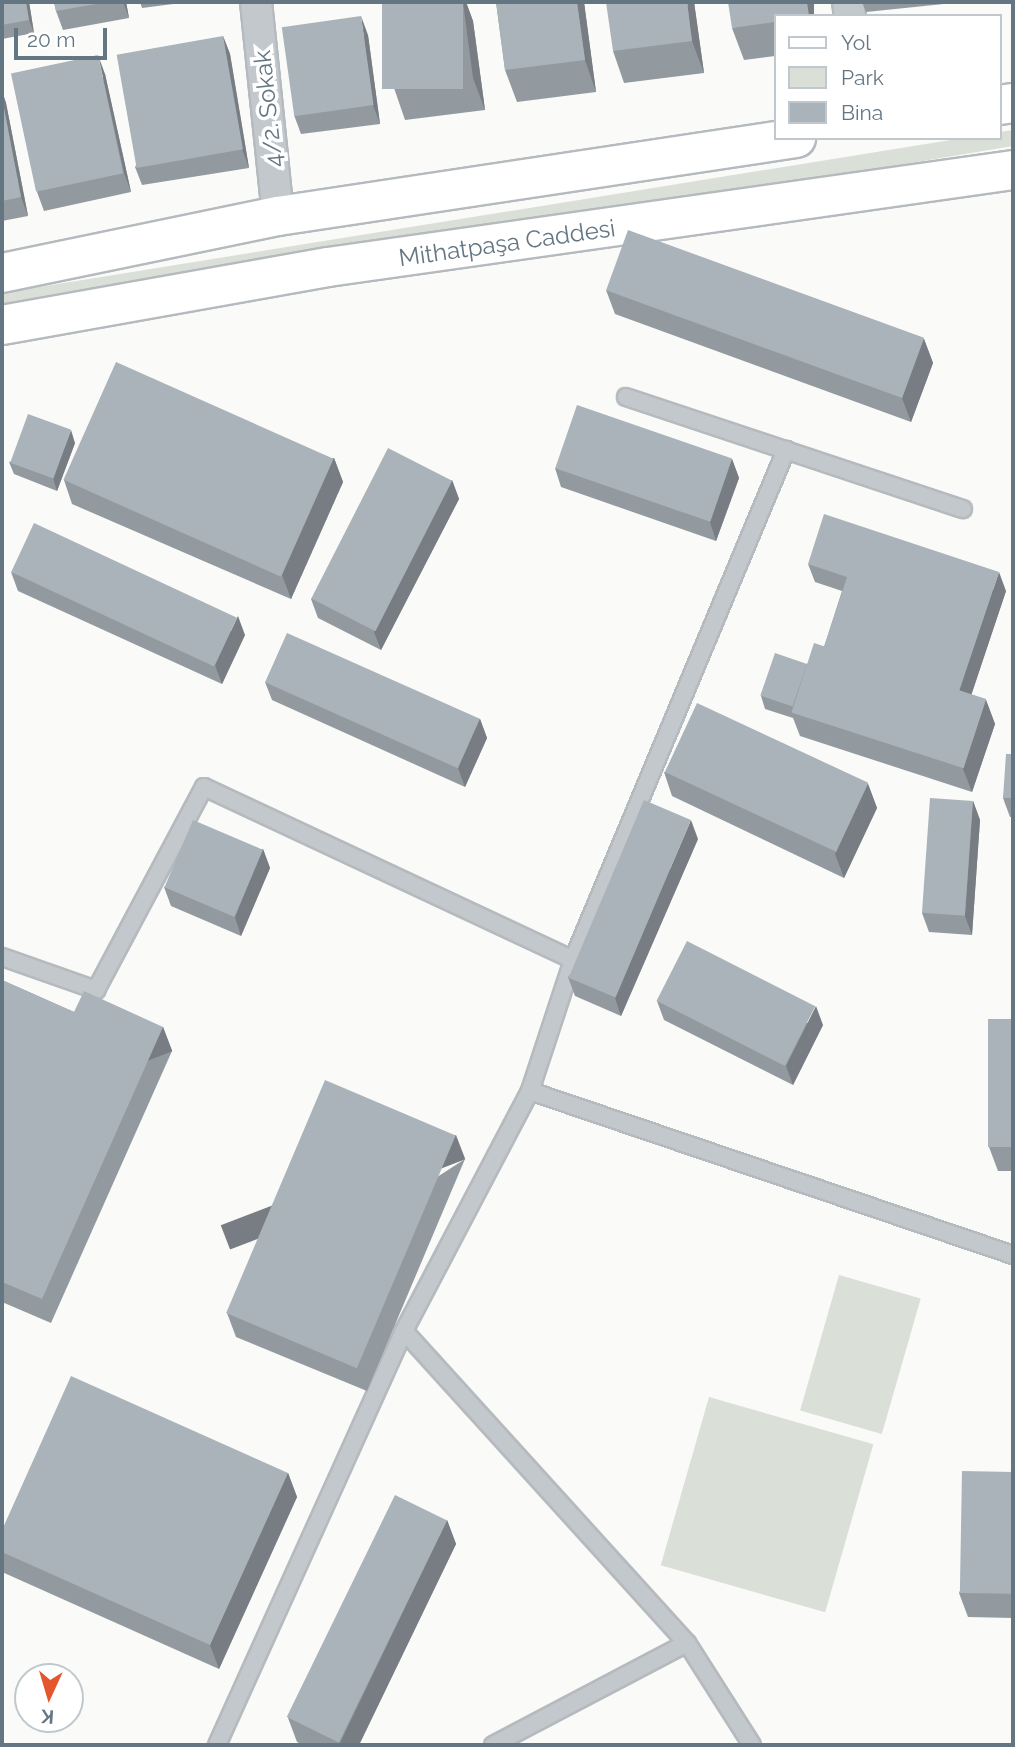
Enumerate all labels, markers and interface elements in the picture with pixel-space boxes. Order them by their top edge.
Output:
scale bar [18,14,110,58]
legend [774,14,1001,140]
text: 20 m [27,27,75,52]
text: Yol [841,30,871,55]
street label: 4/2. Sokak [248,49,288,169]
text: Park [841,65,884,90]
text: Bina [841,100,883,125]
street label: Mithatpaşa Caddesi [397,214,617,272]
north arrow [14,1663,84,1733]
text: K [41,1706,55,1728]

